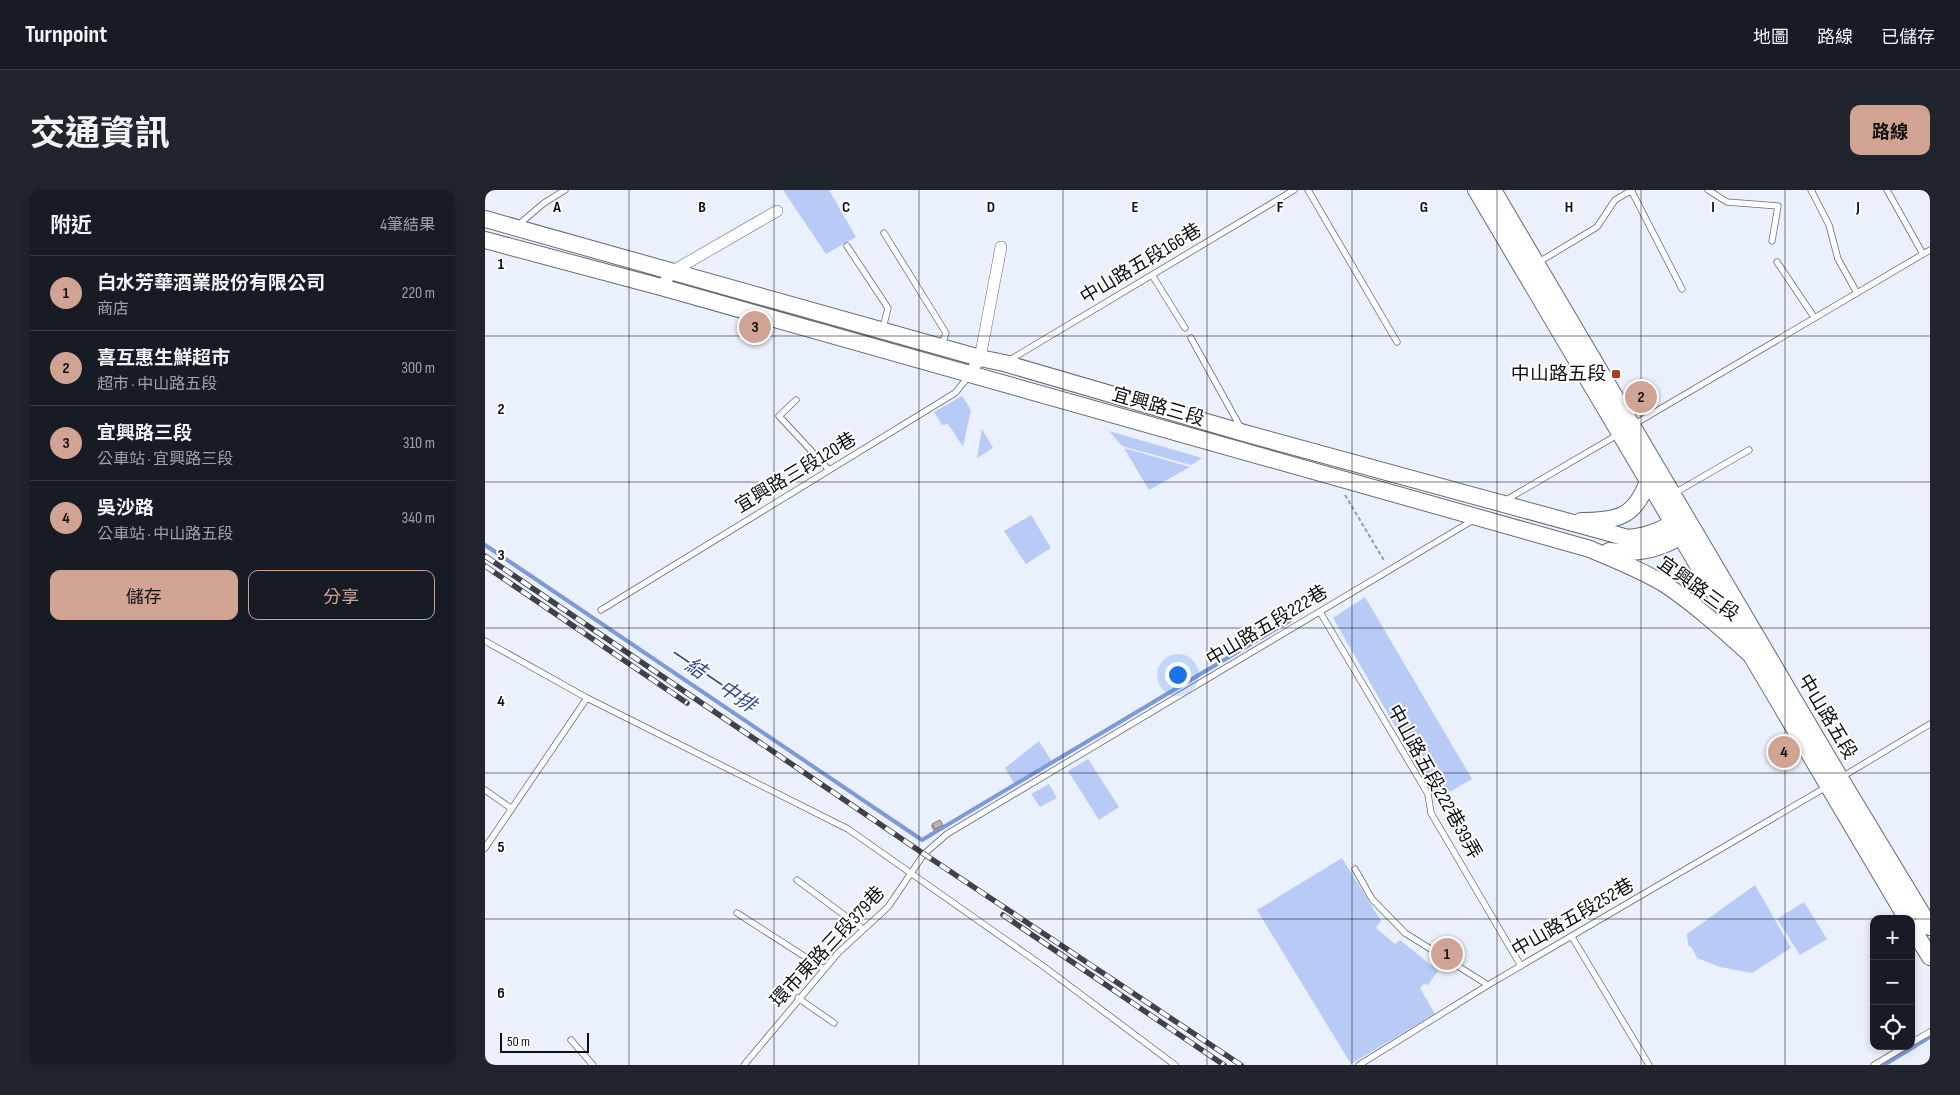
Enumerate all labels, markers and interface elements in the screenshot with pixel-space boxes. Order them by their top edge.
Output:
text: Turnpoint [25,20,107,49]
text: 地圖 [1753,27,1789,48]
text: 路線 [1817,27,1853,48]
text: 已儲存 [1881,27,1935,48]
button: 路線 [1850,105,1930,155]
text: 交通資訊 [30,113,170,156]
text: A [552,198,561,217]
text: B [698,198,706,217]
text: C [842,198,850,217]
text: D [987,198,995,217]
text: E [1132,198,1139,217]
text: F [1277,198,1284,217]
text: G [1420,198,1428,217]
text: H [1565,198,1573,217]
text: I [1711,198,1715,217]
text: J [1855,198,1860,217]
text: 附近 [50,213,92,238]
text: 4筆結果 [380,216,435,235]
street label: 中山路五段166巷 [1076,219,1206,309]
text: 1 [498,255,505,274]
text: 白水芳華酒業股份有限公司 [97,272,325,295]
text: 1 [63,284,69,303]
text: 220 m [402,284,435,303]
text: 商店 [97,300,129,319]
pin: 3 [739,308,771,346]
text: 喜互惠生鮮超市 [97,347,230,370]
text: 2 [62,359,70,378]
text: 300 m [401,359,435,378]
place label: 中山路五段 [1511,363,1606,386]
marker: 中山路五段 [1610,368,1622,380]
text: 超市 · 中山路五段 [97,375,217,394]
pin: 2 [1625,378,1657,416]
street label: 宜興路三段 [1109,383,1207,431]
text: 2 [497,400,505,419]
text: 宜興路三段 [97,422,192,445]
street label: 宜興路三段120巷 [731,428,861,518]
text: 3 [62,434,70,453]
text: 310 m [403,434,435,453]
text: 公車站 · 宜興路三段 [97,450,233,469]
text: 吳沙路 [97,497,154,520]
text: 4 [62,509,70,528]
text: 340 m [402,509,435,528]
text: 公車站 · 中山路五段 [97,525,233,544]
text: 3 [497,546,505,565]
street label: 宜興路三段 [1653,552,1743,626]
button: 儲存 [50,570,238,620]
button: 分享 [248,570,435,620]
street label: 中山路五段222巷 [1202,581,1332,671]
water label: 一結一中排 [664,642,763,720]
your location [1165,662,1191,688]
street label: 中山路五段 [1793,670,1861,764]
text: 4 [497,692,505,711]
street label: 中山路五段222巷39弄 [1382,701,1486,863]
pin: 4 [1768,733,1800,771]
text: 5 [497,838,505,857]
street label: 中山路五段252巷 [1508,874,1638,962]
street label: 環市東路三段379巷 [766,882,890,1012]
map controls [1870,915,1915,1050]
button: + [1870,915,1915,960]
pin: 1 [1431,935,1463,973]
button: − [1870,960,1915,1005]
text: 6 [497,984,505,1003]
button: locate [1870,1005,1915,1050]
scale bar [500,1030,589,1053]
text: 50 m [507,1033,530,1050]

